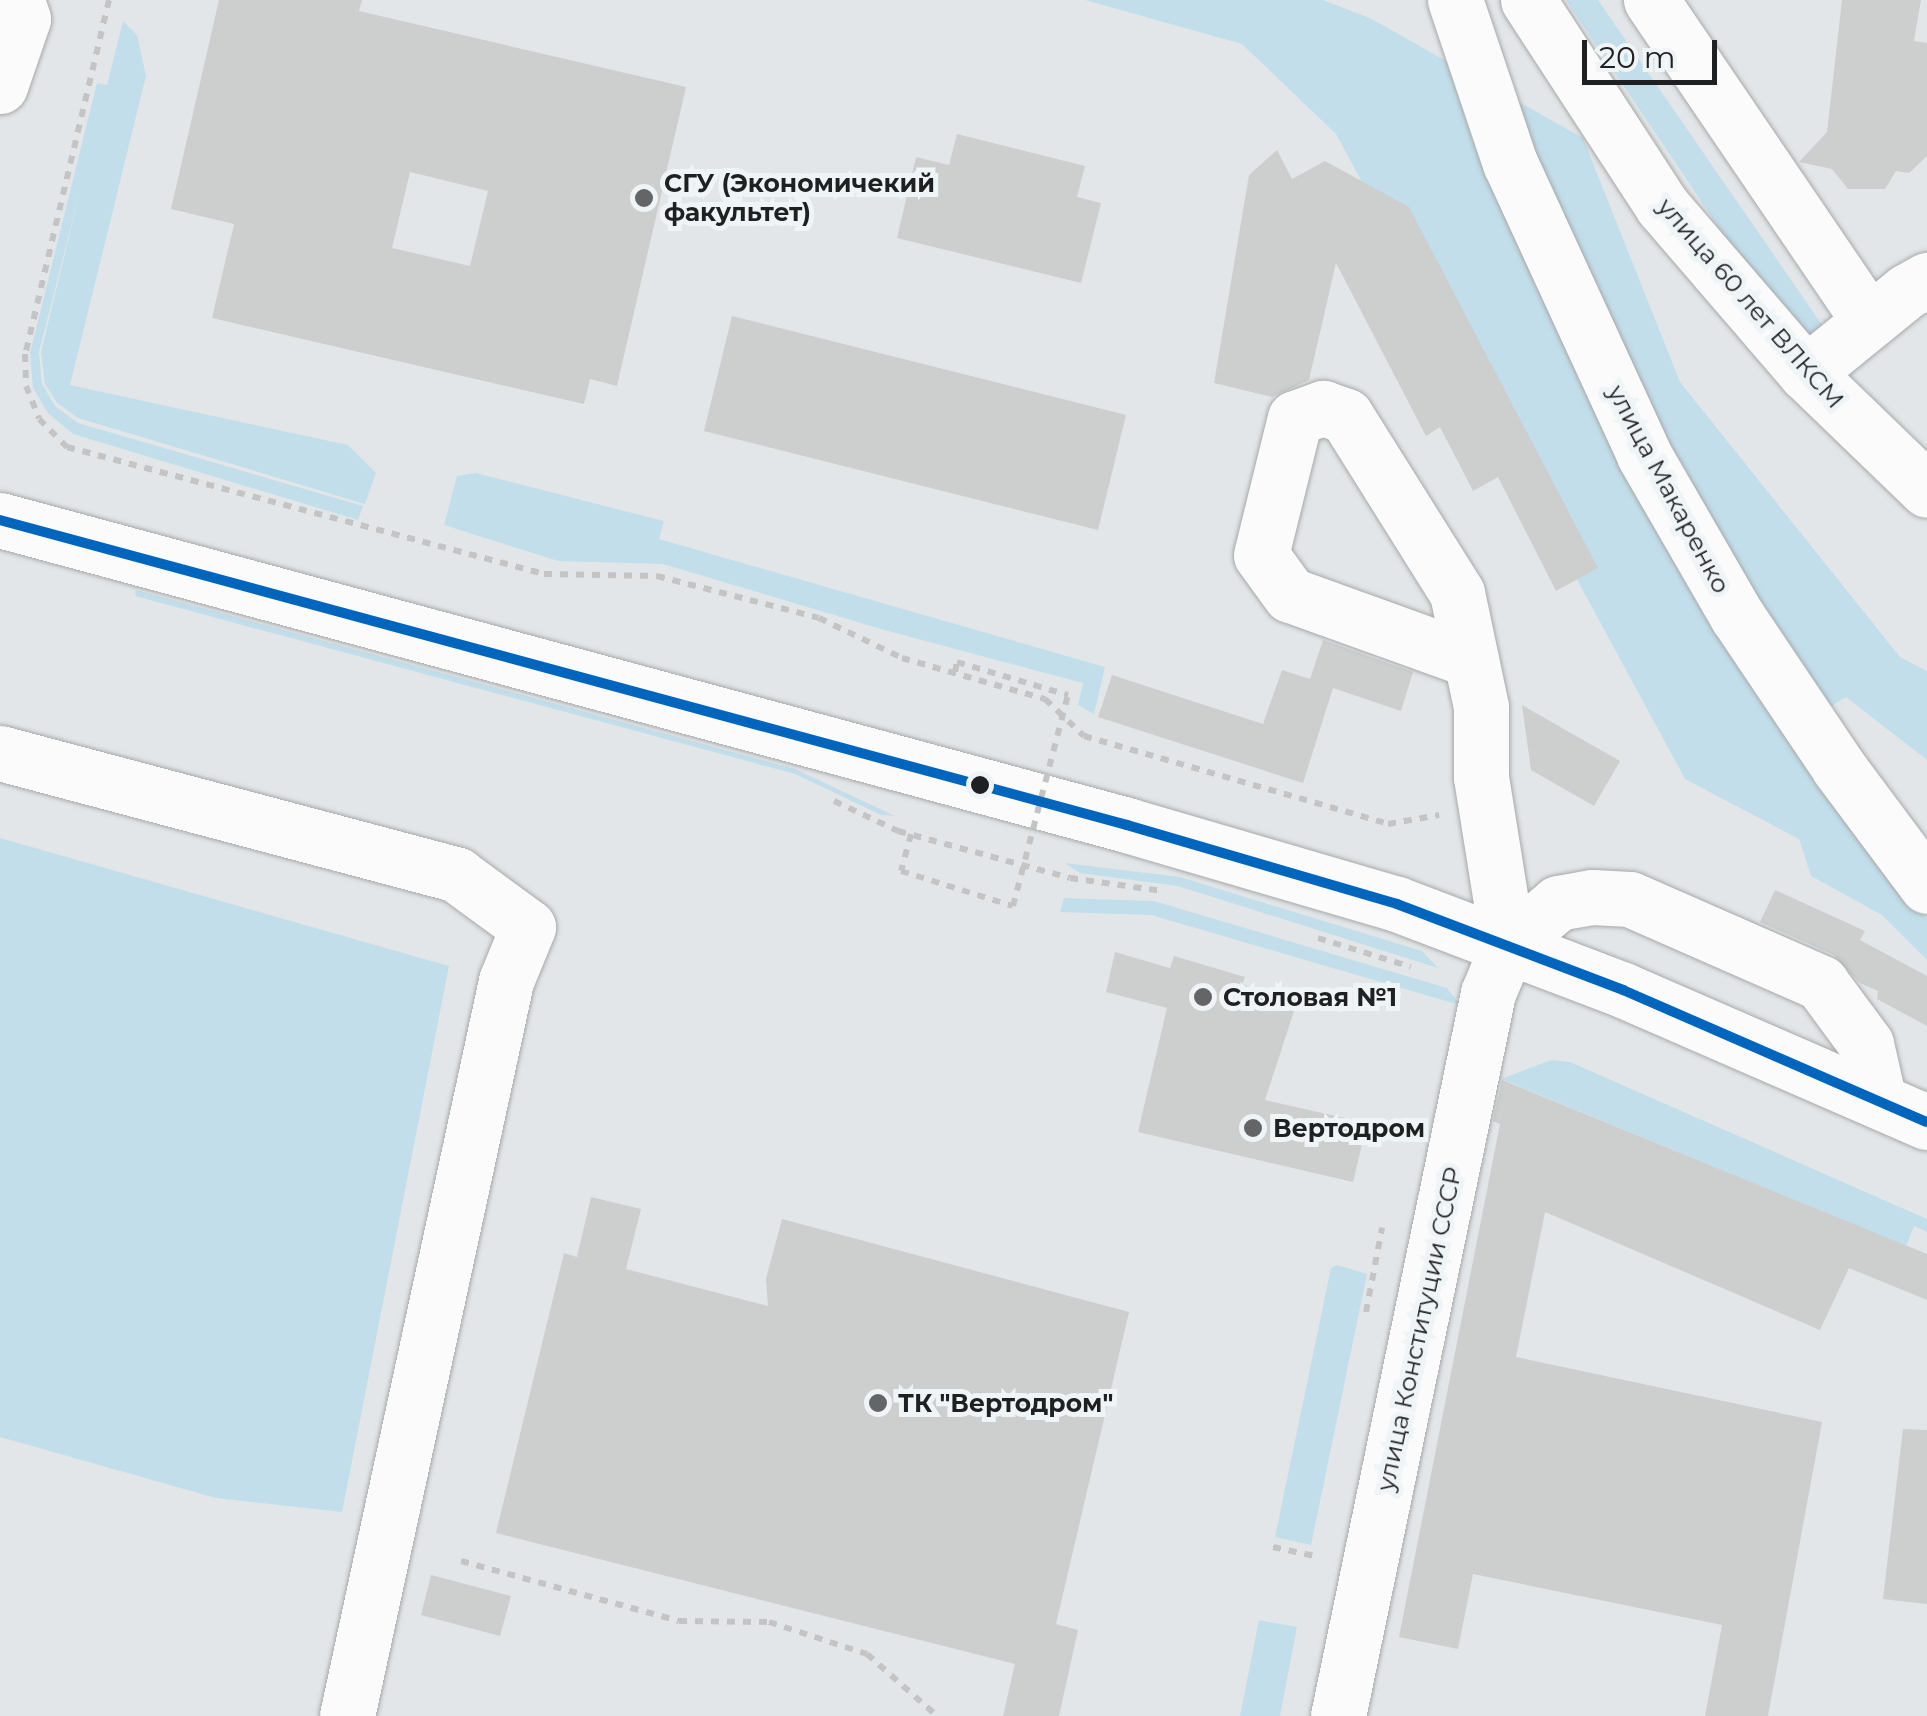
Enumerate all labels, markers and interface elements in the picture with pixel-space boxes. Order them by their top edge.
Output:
scale bar [1587,20,1722,82]
text: 20 m [1599,39,1676,76]
place label: СГУ (Экономичекий факультет) [664,169,935,228]
marker: СГУ (Экономичекий факультет) [633,187,655,209]
street label: улица 60 лет ВЛКСМ [1651,192,1851,414]
street label: улица Макаренко [1601,380,1737,598]
unlabelled marker [970,775,990,795]
place label: Столовая №1 [1223,982,1397,1012]
marker: Столовая №1 [1192,986,1214,1008]
place label: Вертодром [1273,1113,1425,1143]
marker: Вертодром [1242,1117,1264,1139]
street label: улица Конституции СССР [1370,1164,1468,1494]
place label: ТК "Вертодром" [898,1388,1113,1418]
marker: ТК "Вертодром" [867,1392,889,1414]

